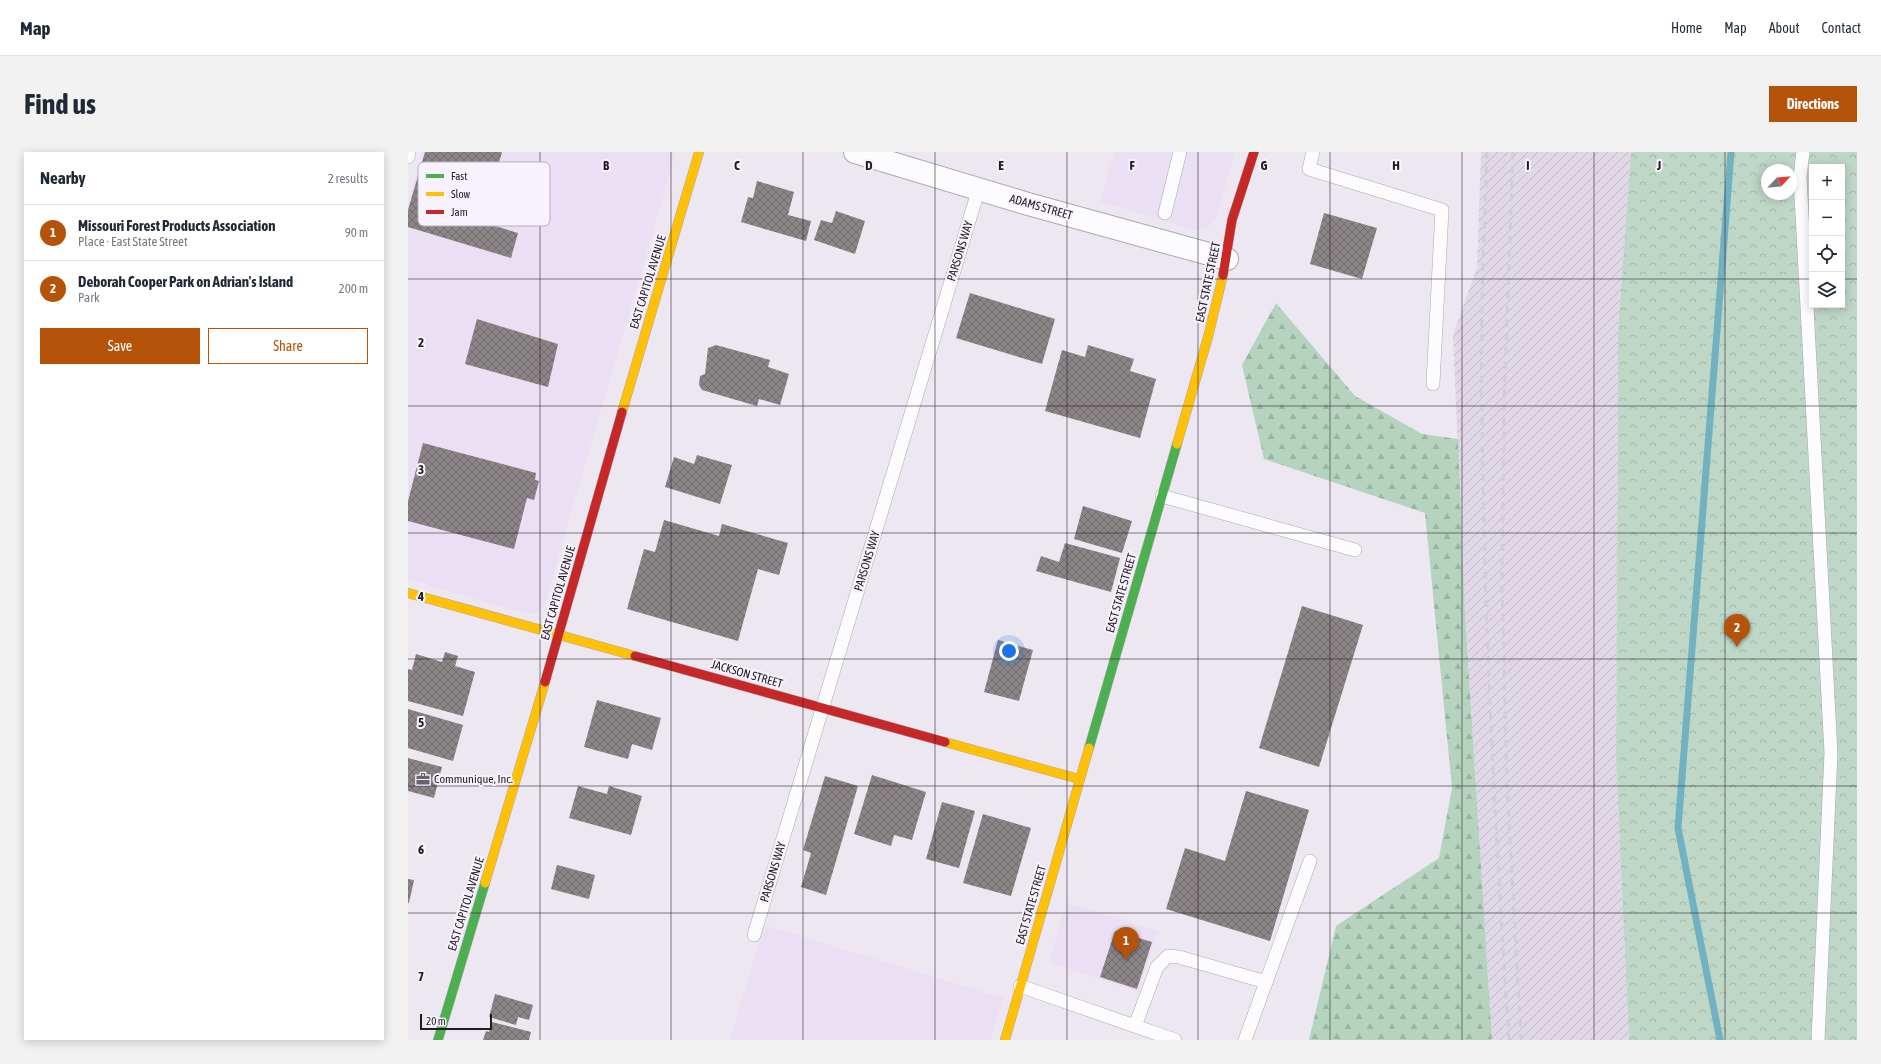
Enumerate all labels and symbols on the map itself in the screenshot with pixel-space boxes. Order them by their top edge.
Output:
text: B [603,158,610,173]
text: C [734,158,740,173]
text: D [865,158,873,173]
text: E [998,158,1004,173]
text: F [1129,158,1135,173]
text: G [1261,158,1268,173]
text: H [1392,158,1400,173]
text: I [1526,158,1530,173]
text: J [1656,158,1661,173]
legend [418,162,550,226]
north arrow [1761,164,1797,200]
text: Fast [451,170,467,182]
text: Slow [451,188,470,200]
street label: ADAMS STREET [1008,191,1075,223]
text: Jam [451,206,468,218]
street label: PARSONS WAY [944,219,976,283]
street label: EAST CAPITOL AVENUE [627,233,669,331]
street label: EAST STATE STREET [1193,240,1224,324]
text: 2 [418,335,424,350]
text: 3 [418,462,424,477]
street label: PARSONS WAY [851,529,883,593]
street label: EAST CAPITOL AVENUE [538,544,578,642]
street label: EAST STATE STREET [1103,551,1139,634]
text: 4 [417,589,424,604]
pin: 2 [1724,614,1750,647]
your location [999,641,1019,661]
street label: JACKSON STREET [710,657,785,691]
text: 5 [418,715,424,730]
office icon: Communique, Inc. [415,771,431,787]
place label: Communique, Inc. [434,772,513,786]
street label: PARSONS WAY [757,840,789,904]
text: 6 [418,842,424,857]
street label: EAST CAPITOL AVENUE [445,855,487,953]
street label: EAST STATE STREET [1013,863,1049,946]
pin: 1 [1113,927,1139,960]
text: 7 [418,969,424,984]
scale bar [420,1012,492,1031]

